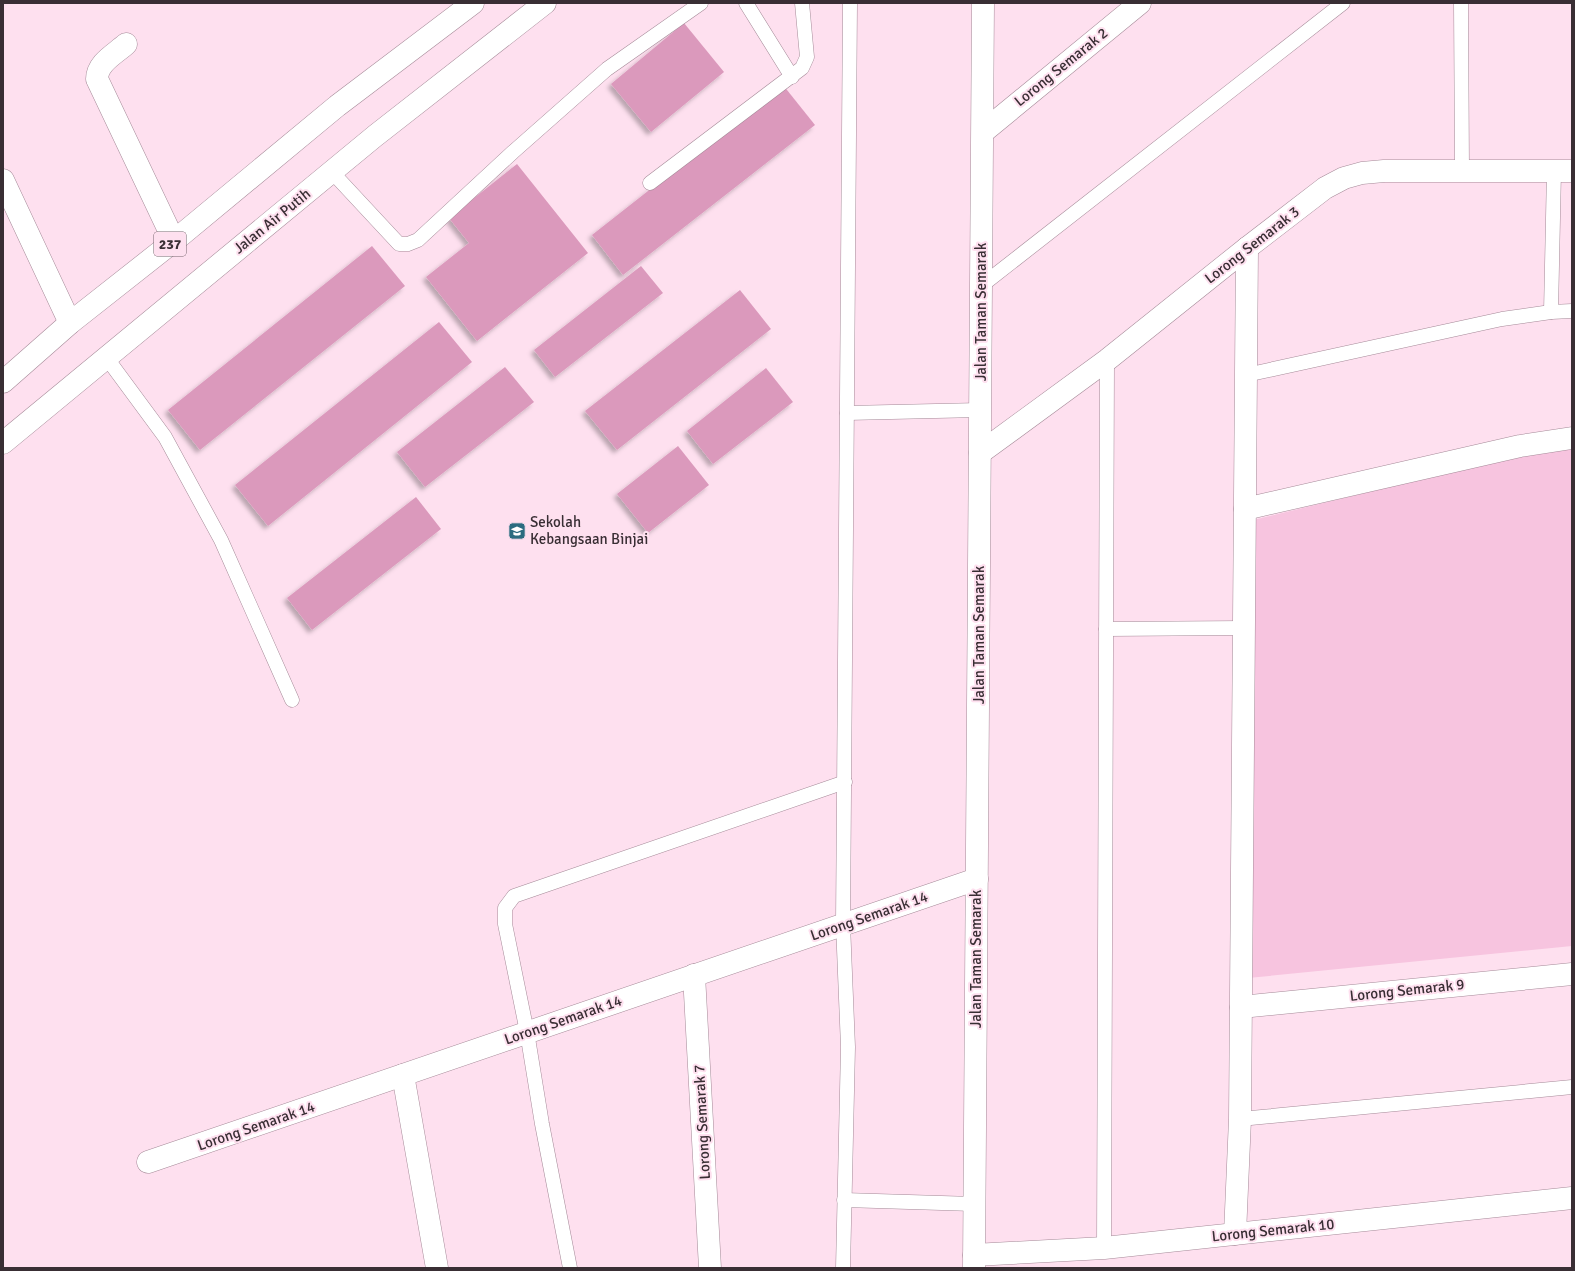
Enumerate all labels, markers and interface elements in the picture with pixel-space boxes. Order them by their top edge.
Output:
street label: Lorong Semarak 2 [1011,24,1111,110]
street label: Jalan Air Putih [230,185,314,257]
street label: Lorong Semarak 3 [1201,202,1303,288]
road number: 237 [154,232,186,256]
street label: Jalan Taman Semarak [972,242,990,381]
place label: Sekolah Kebangsaan Binjai [530,513,648,548]
school or university icon: Sekolah Kebangsaan Binjai [507,521,527,541]
street label: Jalan Taman Semarak [970,565,988,704]
street label: Lorong Semarak 14 [808,887,930,945]
street label: Jalan Taman Semarak [967,889,985,1028]
street label: Lorong Semarak 9 [1349,975,1465,1005]
street label: Lorong Semarak 14 [502,991,624,1049]
street label: Lorong Semarak 7 [690,1064,714,1180]
street label: Lorong Semarak 14 [195,1097,317,1155]
street label: Lorong Semarak 10 [1211,1215,1335,1245]

